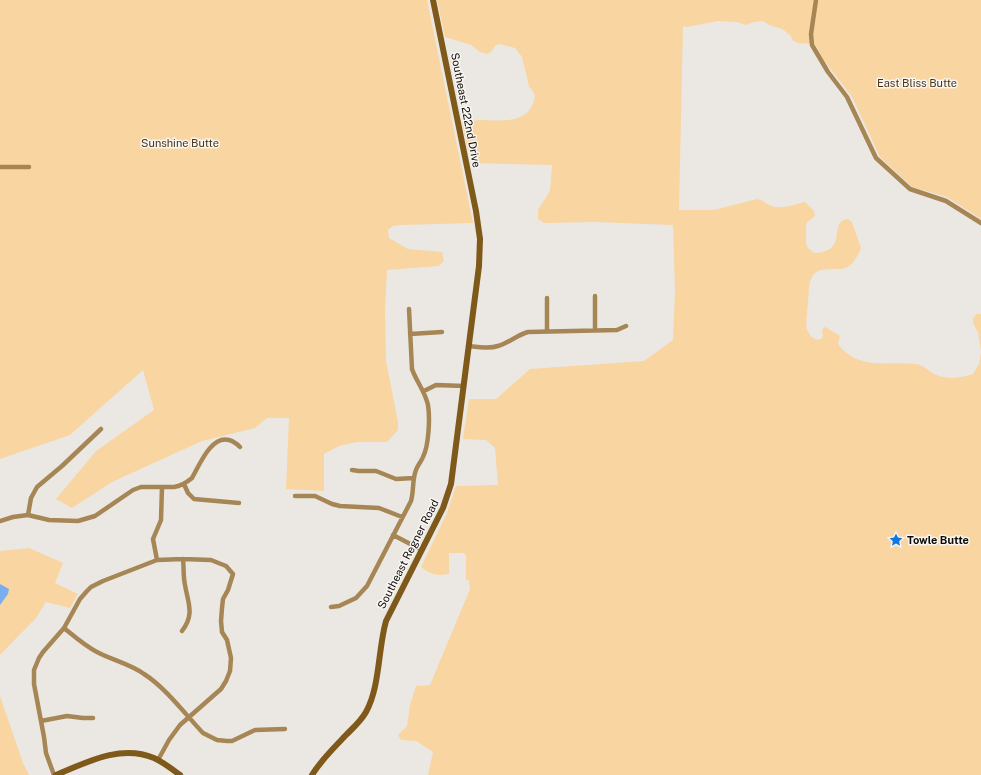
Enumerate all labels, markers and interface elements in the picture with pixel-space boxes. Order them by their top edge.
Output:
street label: Southeast 222nd Drive [449,52,483,168]
park label: East Bliss Butte [877,77,957,89]
park label: Sunshine Butte [141,137,219,149]
street label: Southeast Regner Road [375,497,441,611]
place icon: Towle Butte [888,532,904,548]
place label: Towle Butte [907,534,969,546]

